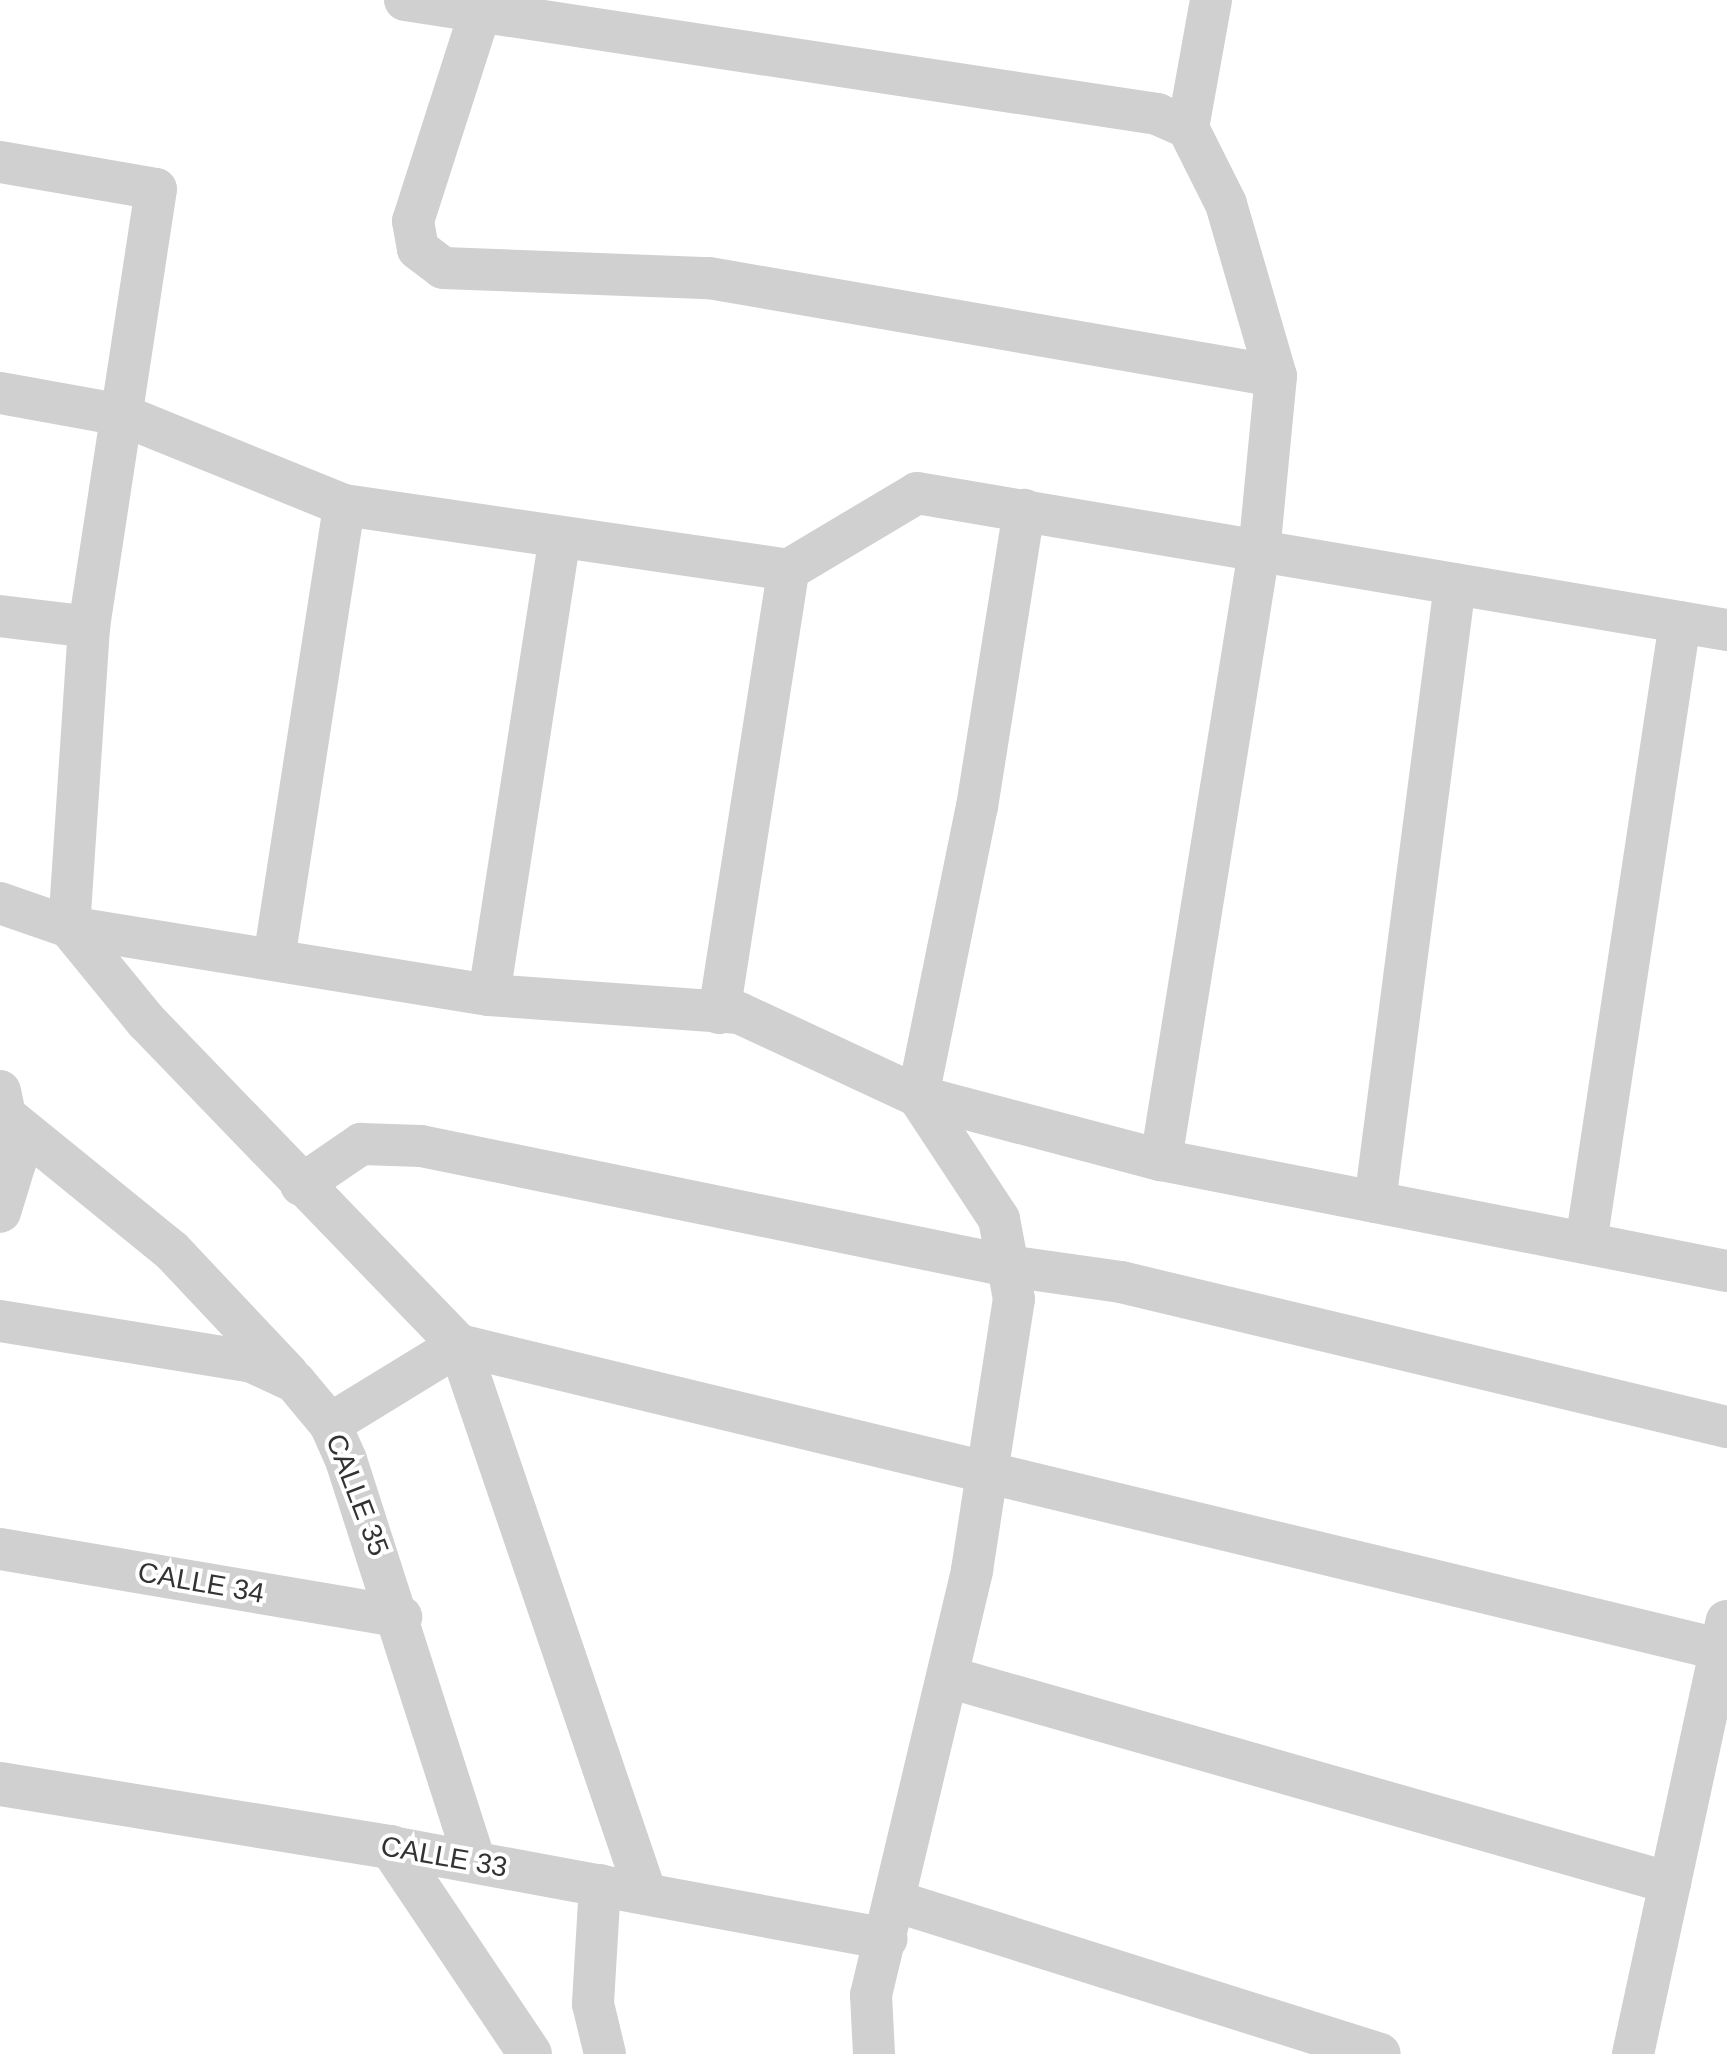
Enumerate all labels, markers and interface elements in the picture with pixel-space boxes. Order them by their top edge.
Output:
street label: CALLE 35 [318,1429,396,1561]
street label: CALLE 34 [135,1555,267,1611]
street label: CALLE 33 [378,1829,510,1885]

